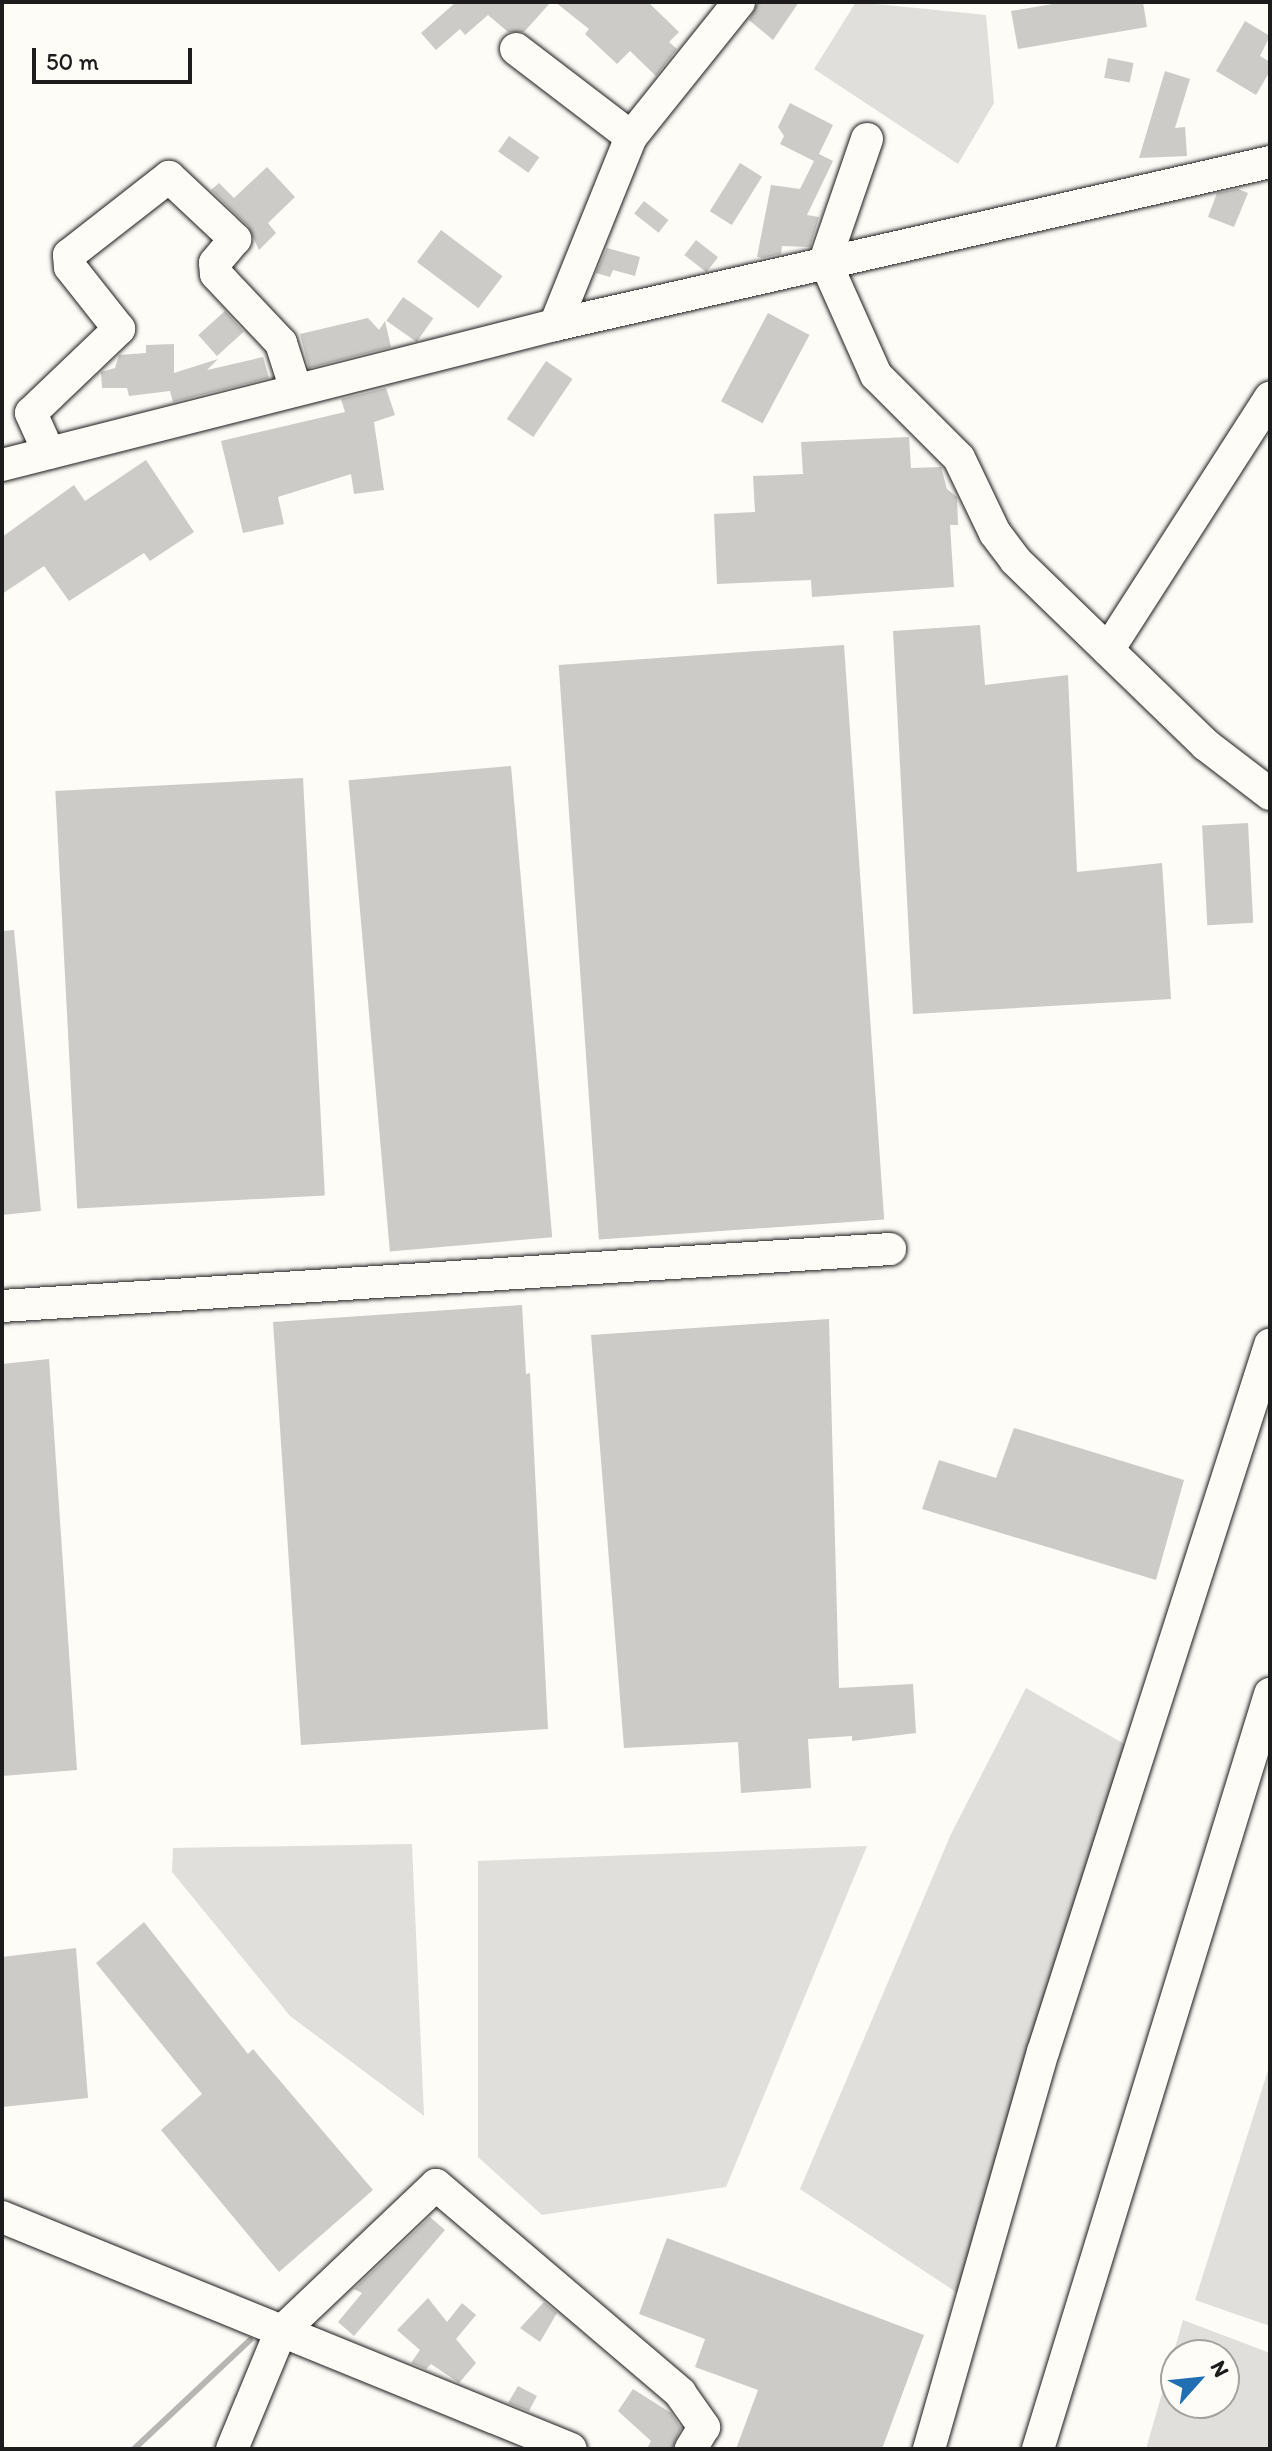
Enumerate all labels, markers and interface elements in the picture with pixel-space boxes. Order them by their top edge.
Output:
scale bar [36,32,196,82]
text: 50 m [46,47,99,76]
north arrow [1160,2339,1240,2419]
text: N [1205,2356,1235,2382]

